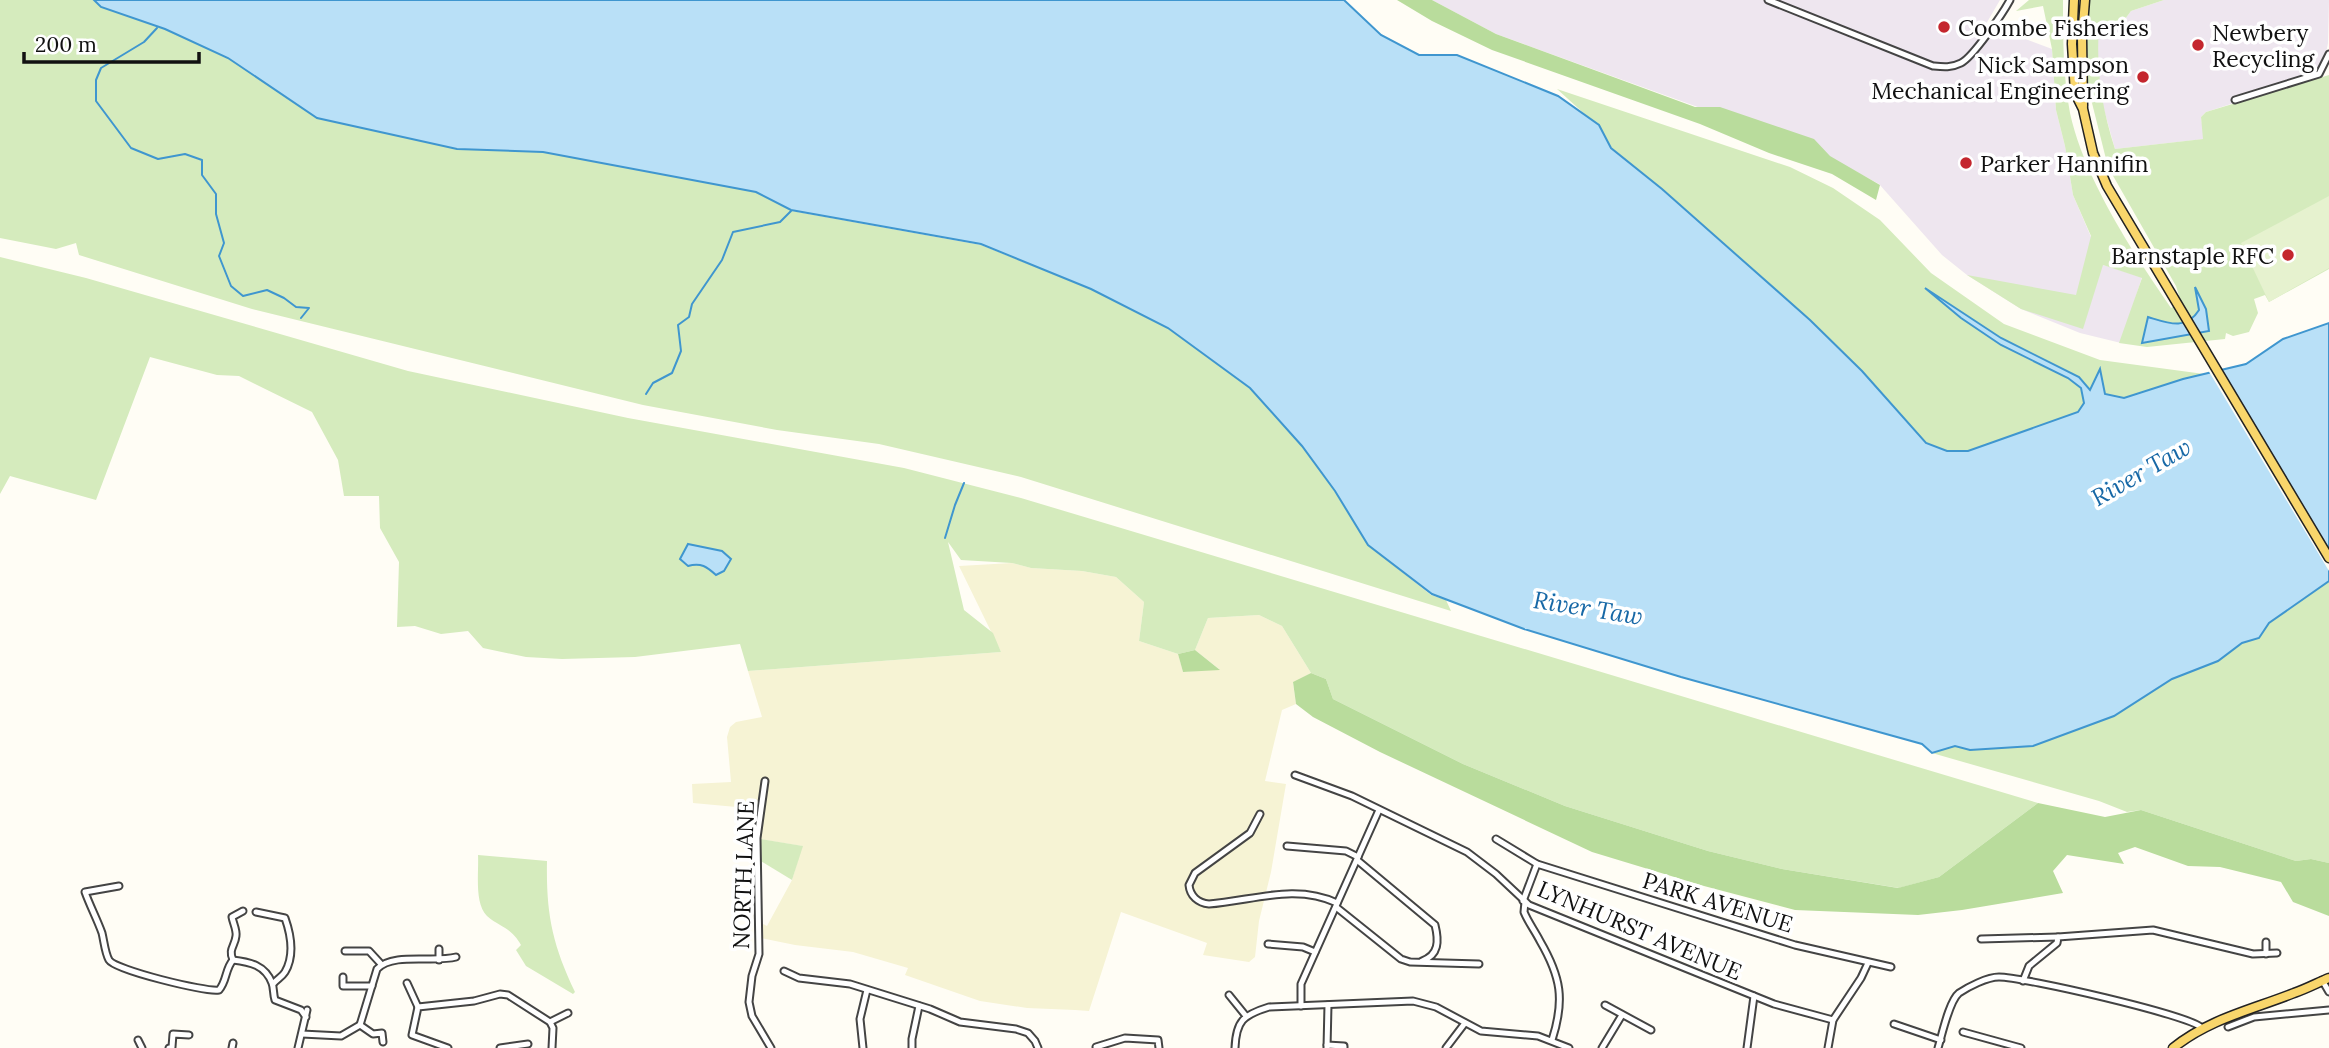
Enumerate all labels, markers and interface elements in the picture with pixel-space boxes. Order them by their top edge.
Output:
place label: Coombe Fisheries [1958,13,2149,42]
place label: Newbery Recycling [2212,18,2316,73]
marker: Coombe Fisheries [1936,19,1952,35]
scale bar [24,21,200,65]
text: 200 m [35,31,97,58]
marker: Newbery Recycling [2190,37,2206,53]
place label: Nick Sampson Mechanical Engineering [1871,50,2130,105]
marker: Nick Sampson Mechanical Engineering [2135,69,2151,85]
place label: Parker Hannifin [1980,149,2149,178]
marker: Parker Hannifin [1958,155,1974,171]
place label: Barnstaple RFC [2111,241,2274,270]
marker: Barnstaple RFC [2280,247,2296,263]
water label: River Taw [2085,431,2197,513]
water label: River Taw [1531,584,1645,632]
street label: NORTH LANE [726,800,760,950]
street label: PARK AVENUE [1639,865,1797,939]
street label: LYNHURST AVENUE [1534,874,1746,986]

